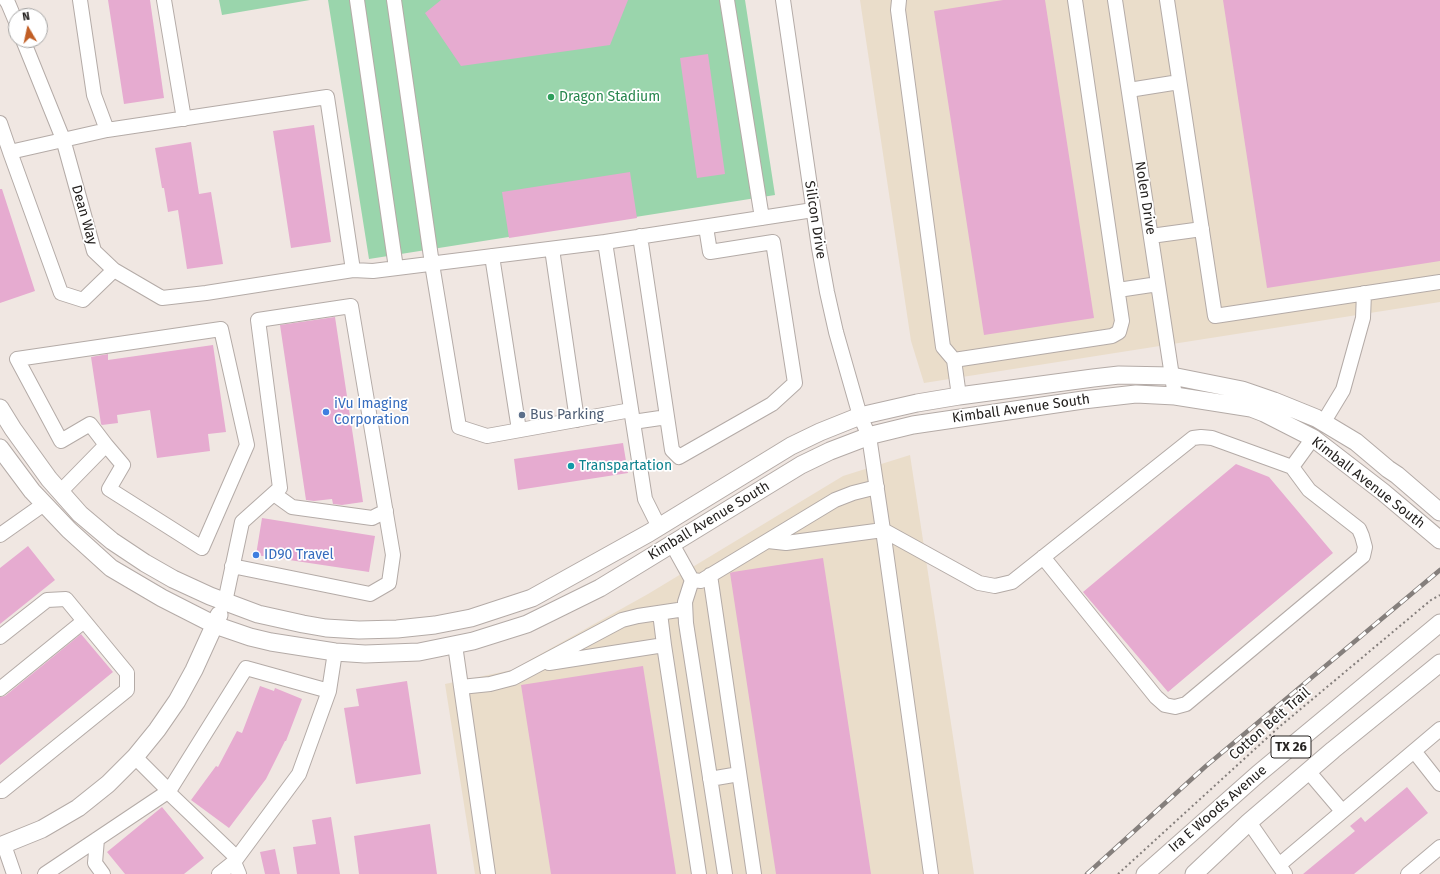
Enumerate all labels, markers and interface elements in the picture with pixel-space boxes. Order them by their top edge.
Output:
north arrow [8,8,48,48]
text: N [22,10,31,24]
place label: Dragon Stadium [559,89,660,105]
marker: Dragon Stadium [546,92,556,102]
street label: Nolen Drive [1131,160,1159,236]
street label: Silicon Drive [801,180,829,260]
street label: Dean Way [67,183,101,247]
street label: Kimball Avenue South [951,391,1091,427]
place label: iVu Imaging Corporation [334,396,410,428]
marker: iVu Imaging Corporation [321,407,331,417]
place label: Bus Parking [530,407,604,423]
marker: Bus Parking [517,410,527,420]
street label: Kimball Avenue South [1308,434,1428,532]
place label: Transpartation [579,458,672,474]
marker: Transpartation [566,461,576,471]
street label: Kimball Avenue South [645,478,773,564]
place label: ID90 Travel [264,547,334,563]
marker: ID90 Travel [251,550,261,560]
street label: Cotton Belt Trail [1226,684,1314,764]
road number: TX 26 [1271,736,1311,758]
street label: Ira E Woods Avenue [1166,762,1270,856]

